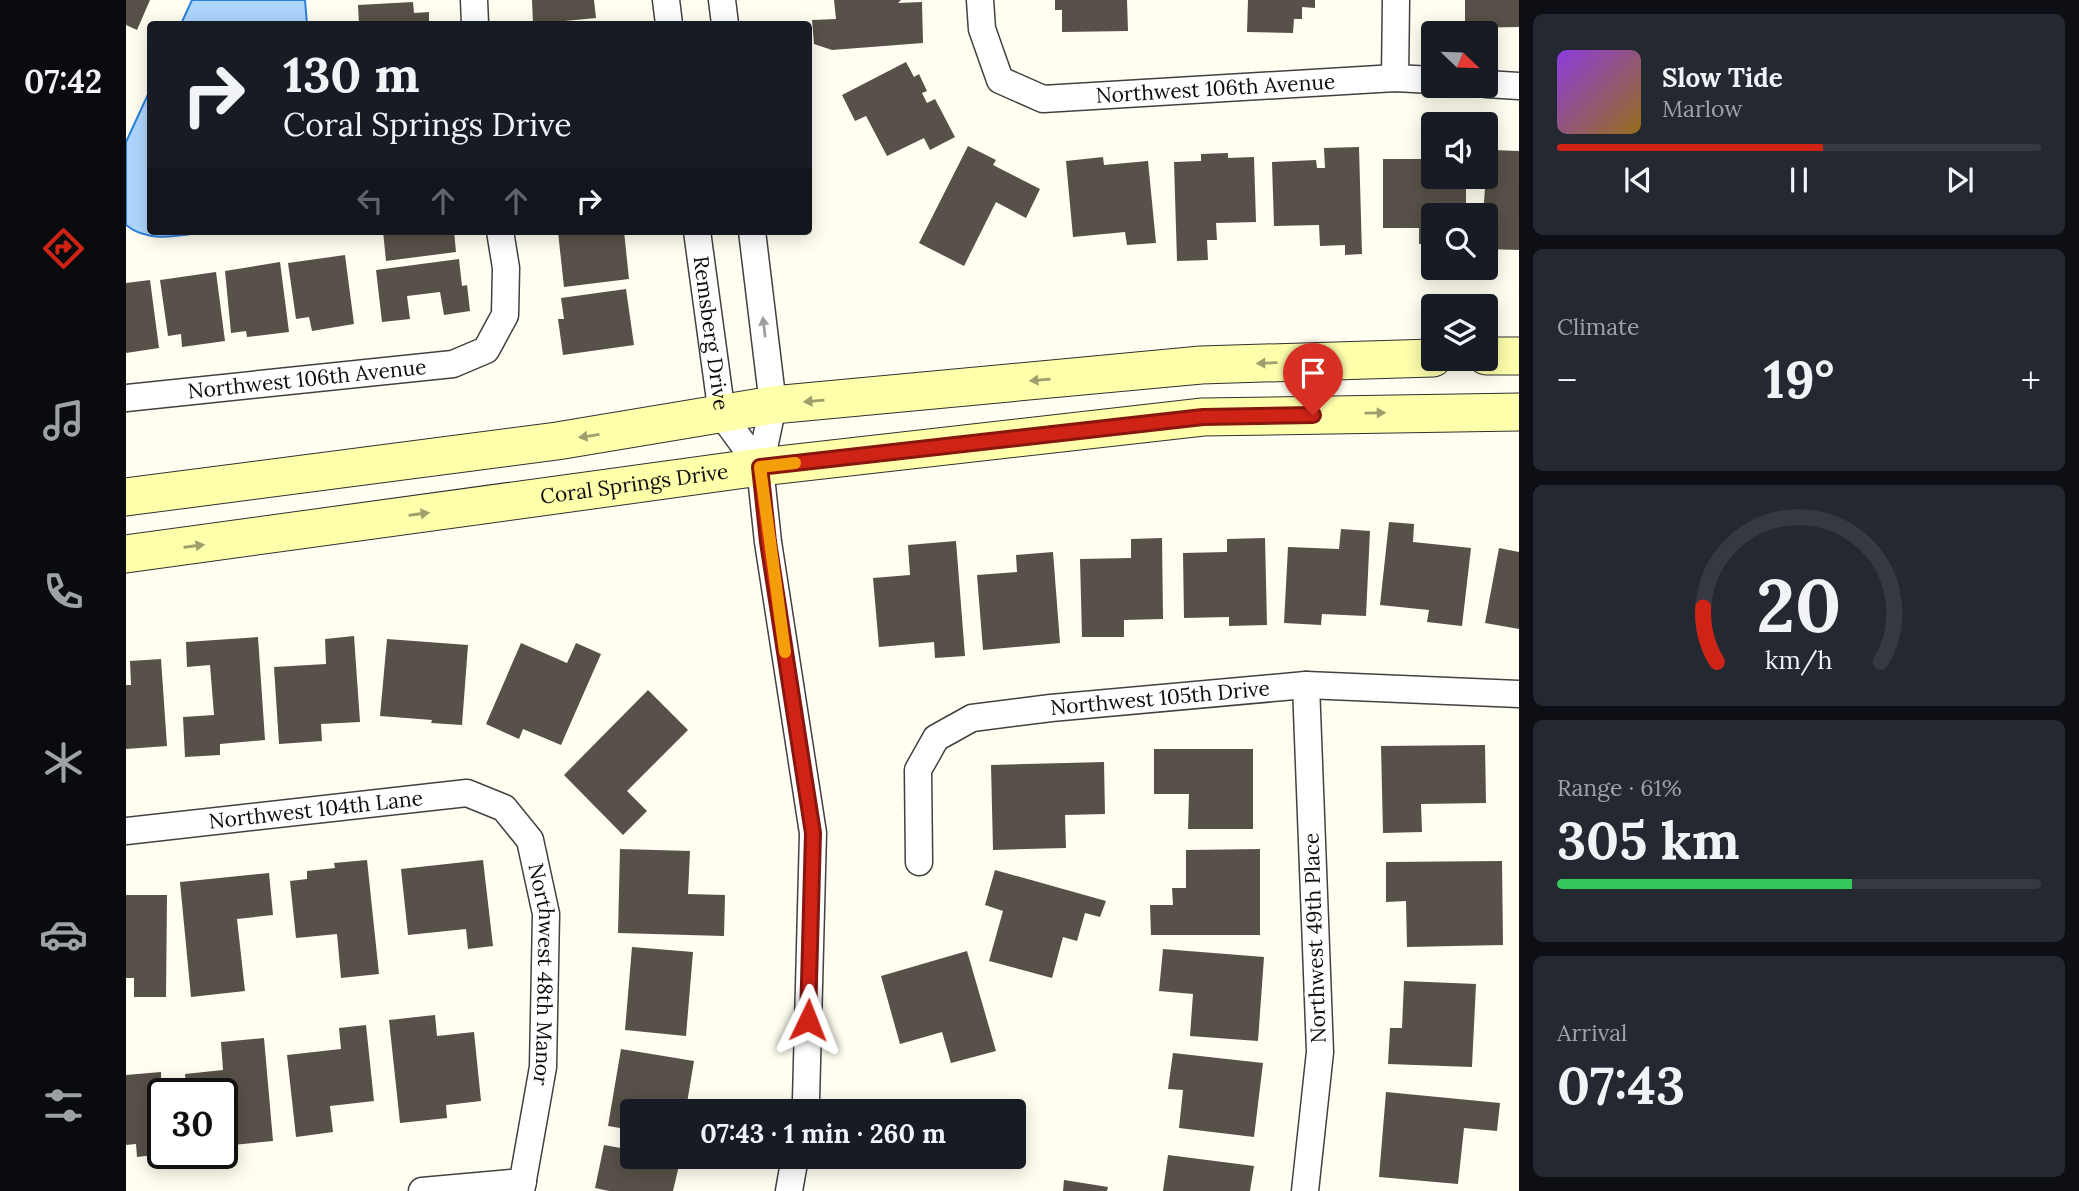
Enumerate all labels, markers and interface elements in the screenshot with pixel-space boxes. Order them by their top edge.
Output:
north arrow [1421,21,1498,98]
map controls [1421,21,1498,371]
text: 130 m [283,43,419,105]
icon: right [168,49,259,140]
text: 07:42 [24,61,102,102]
text: Slow Tide [1662,61,1783,94]
street label: Northwest 106th Avenue [1095,68,1336,109]
text: Marlow [1662,94,1743,123]
text: Coral Springs Drive [283,104,572,145]
button: sound [1421,112,1498,189]
icon: previous [1619,161,1657,199]
icon: pause [1780,161,1818,199]
icon: next [1941,161,1979,199]
icon: left [351,182,389,220]
icon: ahead [424,182,462,220]
icon: ahead [497,182,535,220]
icon: right [570,182,608,220]
button: search [1421,203,1498,280]
icon: directions [39,224,88,273]
street label: Remsberg Drive [688,254,735,412]
button: layers [1421,294,1498,371]
text: Climate [1557,312,1639,341]
one-way arrow [758,316,769,338]
pin [1283,343,1343,415]
text: 19° [1764,346,1834,412]
street label: Northwest 106th Avenue [186,353,428,405]
icon: arrive [1294,354,1332,392]
text: − [1557,356,1577,404]
text: + [2021,356,2041,404]
one-way arrow [1256,357,1278,368]
one-way arrow [1029,375,1051,386]
icon: music [39,396,88,445]
one-way arrow [803,396,825,407]
one-way arrow [1365,407,1387,419]
one-way arrow [578,431,600,442]
street label: Coral Springs Drive [538,458,730,510]
one-way arrow [408,509,430,520]
one-way arrow [183,540,205,551]
text: 20 [1756,559,1842,652]
icon: phone [39,567,88,616]
text: km/h [1765,643,1833,675]
street label: Northwest 105th Drive [1049,674,1271,721]
icon: climate [39,738,88,787]
text: Range · 61% [1557,773,1682,802]
street label: Northwest 104th Lane [207,784,424,835]
text: 305 km [1557,807,1740,873]
street label: Northwest 49th Place [1297,832,1332,1044]
street label: Northwest 48th Manor [522,861,560,1088]
icon: car [39,910,88,959]
position arrow [771,983,845,1057]
text: Arrival [1557,1018,1627,1047]
text: 07:43 [1557,1052,1685,1118]
speed limit sign: 30 [147,1078,238,1169]
icon: filters [39,1081,88,1130]
text: 07:43 · 1 min · 260 m [700,1117,946,1150]

